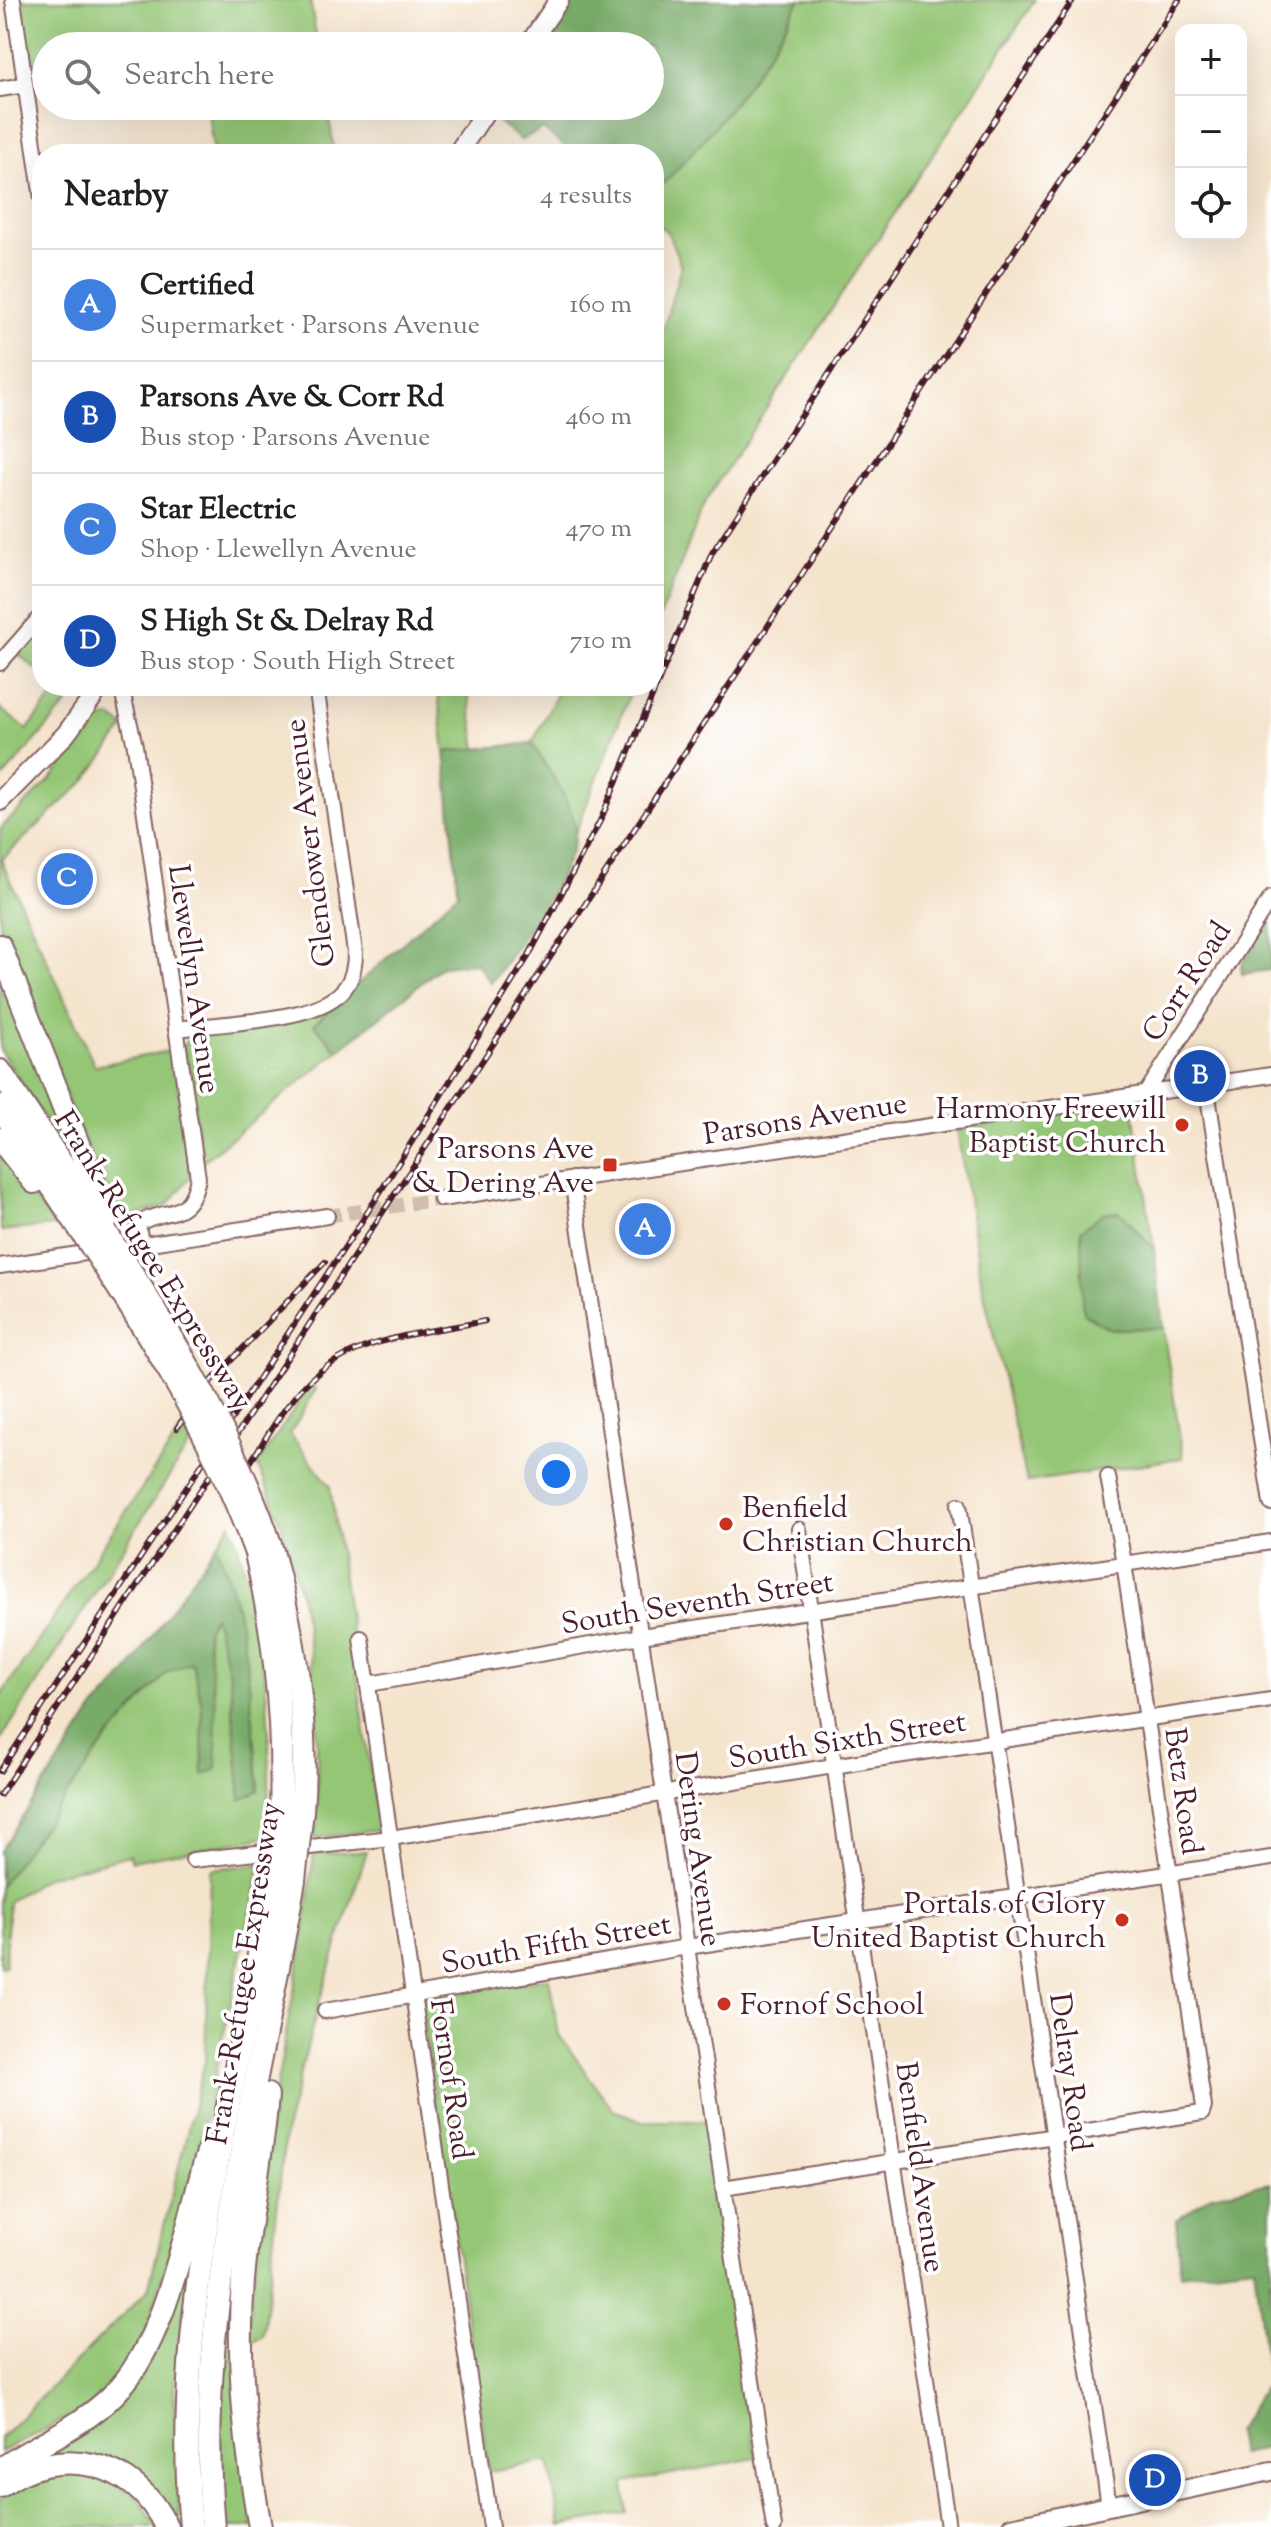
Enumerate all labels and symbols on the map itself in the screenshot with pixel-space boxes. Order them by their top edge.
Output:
street label: Glendower Avenue [275,716,348,969]
pin: C [41,849,93,909]
street label: Llewellyn Avenue [155,862,230,1097]
street label: Corr Road [1133,914,1243,1051]
pin: B [1174,1046,1226,1106]
street label: Parsons Avenue [701,1083,910,1158]
place label: Harmony Freewill Baptist Church [936,1089,1166,1166]
street label: Frank-Refugee Expressway [42,1103,262,1420]
marker: Harmony Freewill Baptist Church [1173,1116,1191,1134]
place label: Parsons Ave & Dering Ave [412,1129,594,1206]
marker: Parsons Ave & Dering Ave [601,1156,619,1174]
pin: A [619,1199,671,1259]
your location [536,1454,576,1494]
place label: Benfield Christian Church [742,1488,973,1565]
marker: Benfield Christian Church [717,1515,735,1533]
street label: South Seventh Street [558,1562,837,1647]
street label: South Sixth Street [725,1701,969,1781]
street label: Betz Road [1151,1725,1212,1858]
street label: Dering Avenue [662,1749,731,1949]
street label: Frank-Refugee Expressway [197,1799,294,2148]
place label: Portals of Glory United Baptist Church [811,1884,1106,1961]
street label: South Fifth Street [438,1904,675,1987]
marker: Portals of Glory United Baptist Church [1113,1911,1131,1929]
place label: Fornof School [740,1985,924,2028]
street label: Delray Road [1036,1991,1101,2154]
marker: Fornof School [715,1995,733,2013]
street label: Fornof Road [417,1996,482,2163]
street label: Benfield Avenue [882,2059,955,2275]
pin: D [1129,2450,1181,2510]

